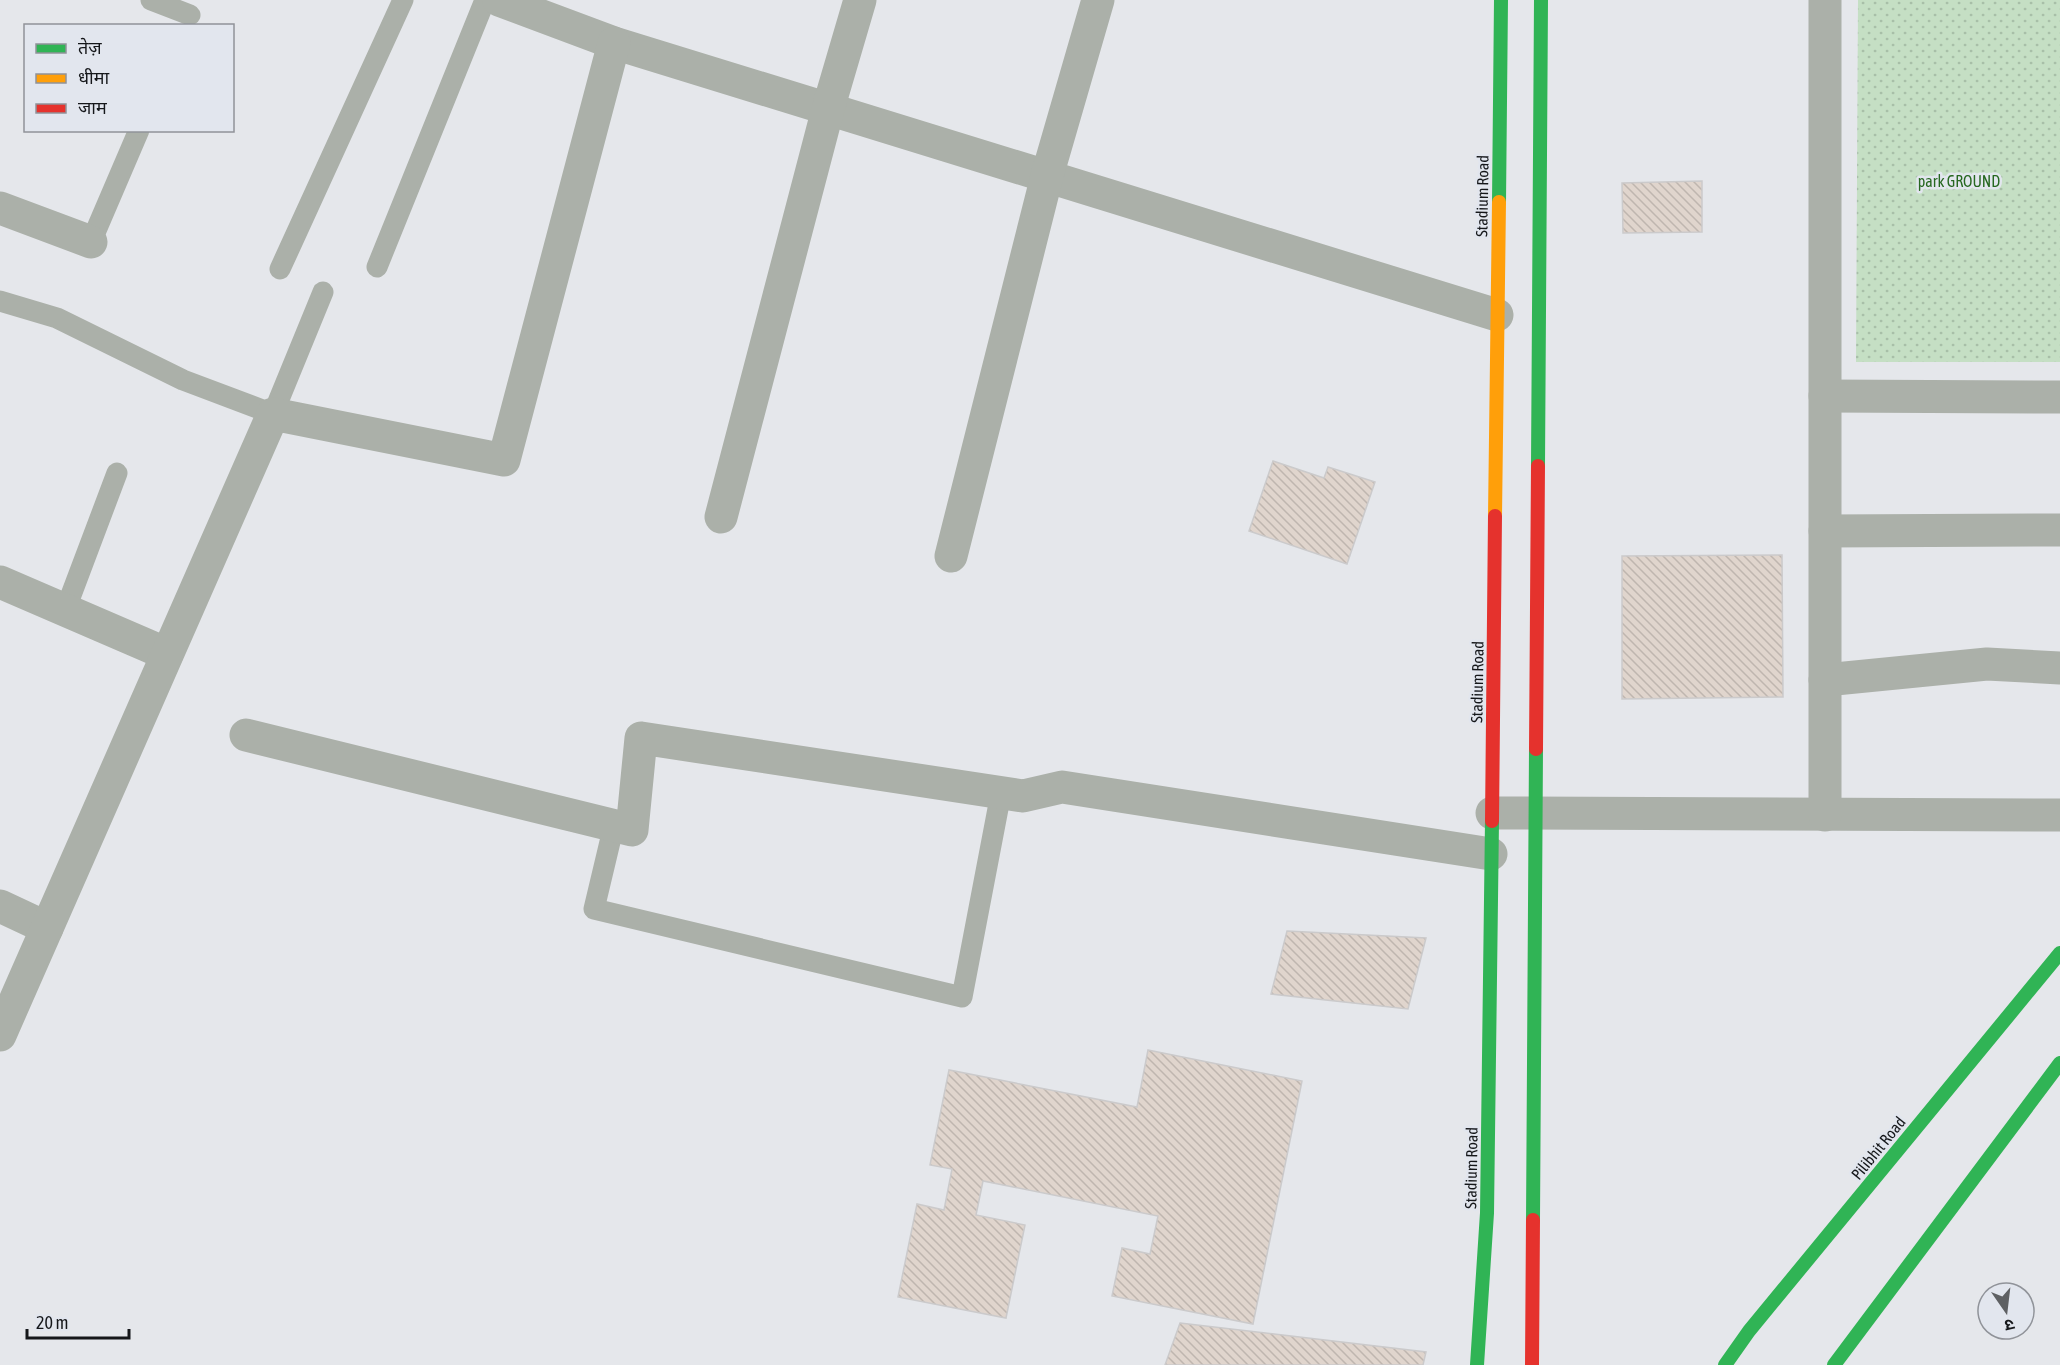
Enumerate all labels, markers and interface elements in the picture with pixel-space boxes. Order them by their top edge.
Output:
legend [24,24,234,132]
text: तेज़ [78,37,102,58]
text: धीमा [78,67,109,88]
text: जाम [78,97,108,118]
street label: Stadium Road [1472,155,1492,237]
park label: park GROUND [1918,172,2000,191]
street label: Stadium Road [1467,641,1487,723]
street label: Pilibhit Road [1847,1113,1909,1183]
street label: Stadium Road [1461,1127,1481,1209]
north arrow [1976,1281,2036,1341]
scale bar [27,1302,129,1340]
text: 20 m [36,1312,68,1333]
text: उ [2002,1316,2016,1336]

